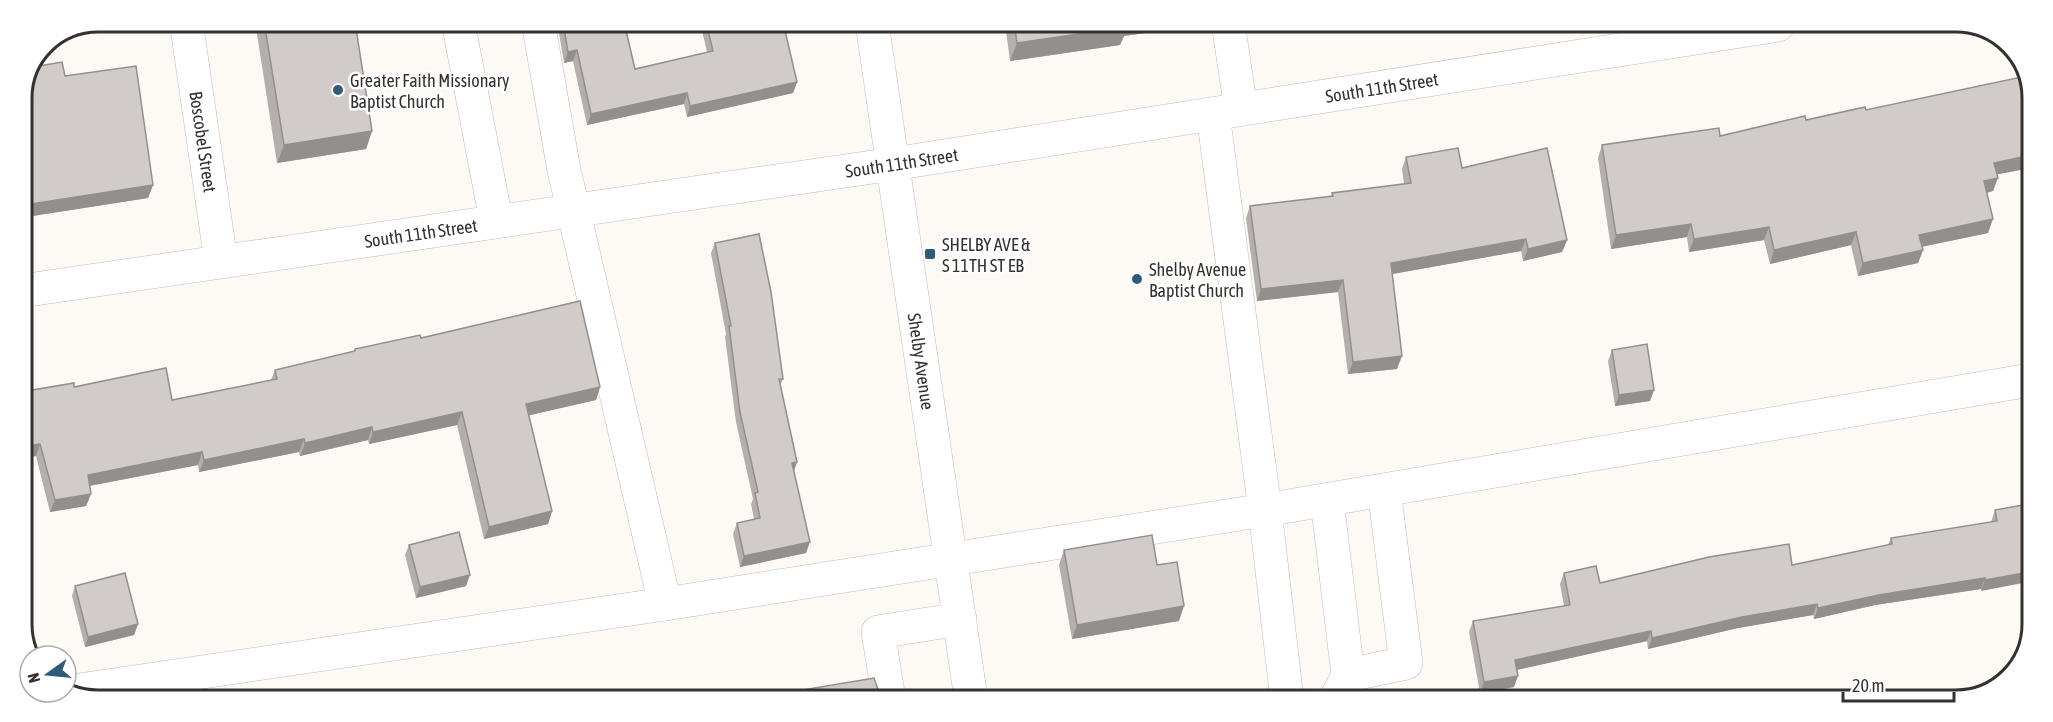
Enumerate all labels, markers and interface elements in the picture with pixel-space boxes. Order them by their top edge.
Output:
street label: South 11th Street [1324,68,1440,106]
place label: Greater Faith Missionary Baptist Church [350,70,509,112]
marker: Greater Faith Missionary Baptist Church [331,83,345,97]
street label: Boscobel Street [186,90,221,194]
street label: South 11th Street [844,143,960,181]
street label: South 11th Street [363,214,479,251]
place label: SHELBY AVE & S 11TH ST EB [942,234,1031,276]
marker: SHELBY AVE & S 11TH ST EB [923,247,937,261]
place label: Shelby Avenue Baptist Church [1149,259,1246,301]
marker: Shelby Avenue Baptist Church [1130,272,1144,286]
street label: Shelby Avenue [904,312,939,411]
north arrow [18,644,78,704]
scale bar [1843,665,1954,703]
text: N [24,671,43,685]
text: 20 m [1852,675,1884,696]

